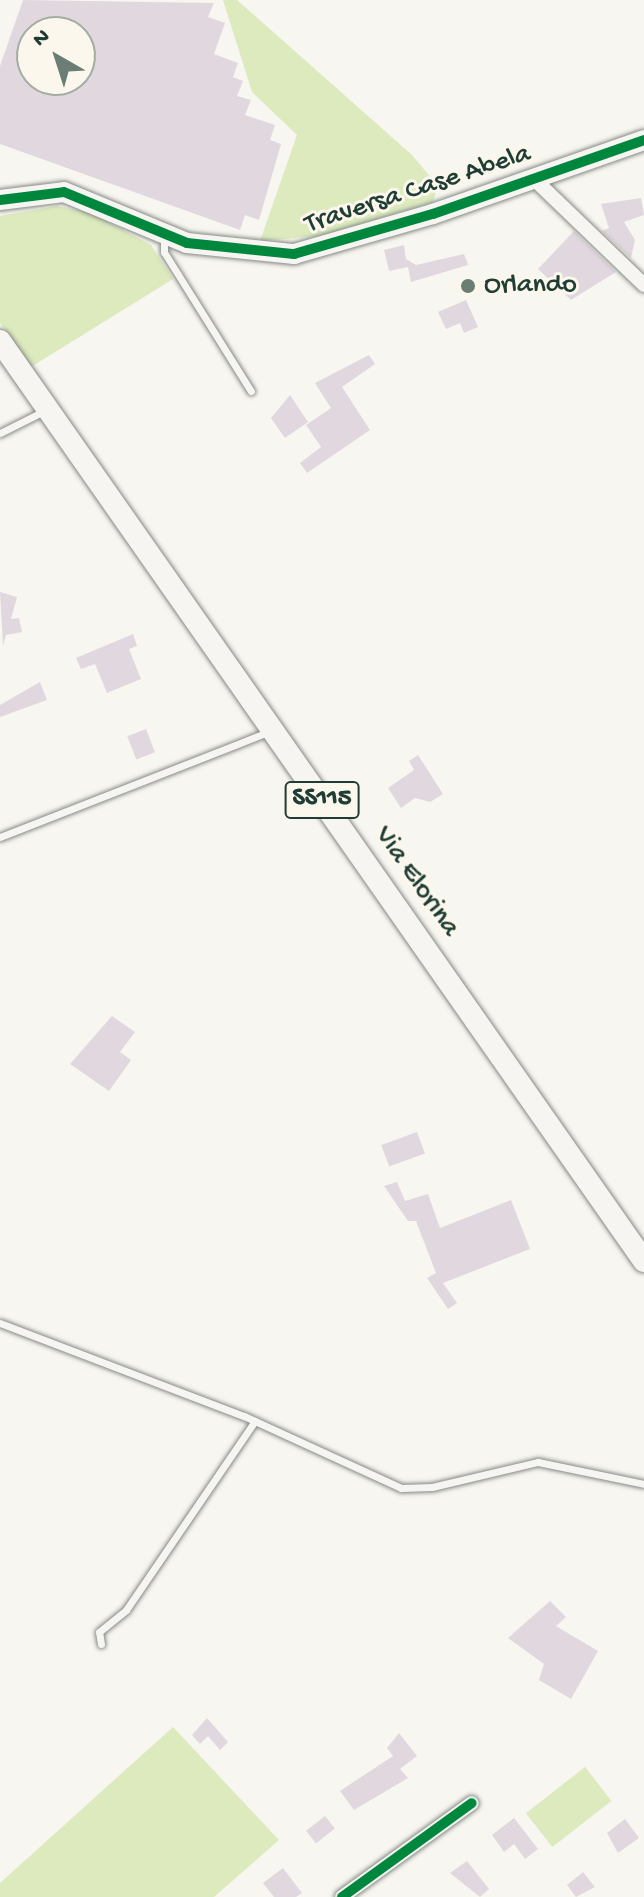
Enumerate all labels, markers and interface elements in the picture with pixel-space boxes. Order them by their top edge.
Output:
north arrow [16,16,96,96]
text: N [28,24,56,54]
street label: Traversa Case Abela [301,138,535,242]
place label: Orlando [484,269,577,303]
marker: Orlando [459,277,477,295]
road number: SS115 [284,778,360,822]
street label: Via Elorina [366,820,466,944]

